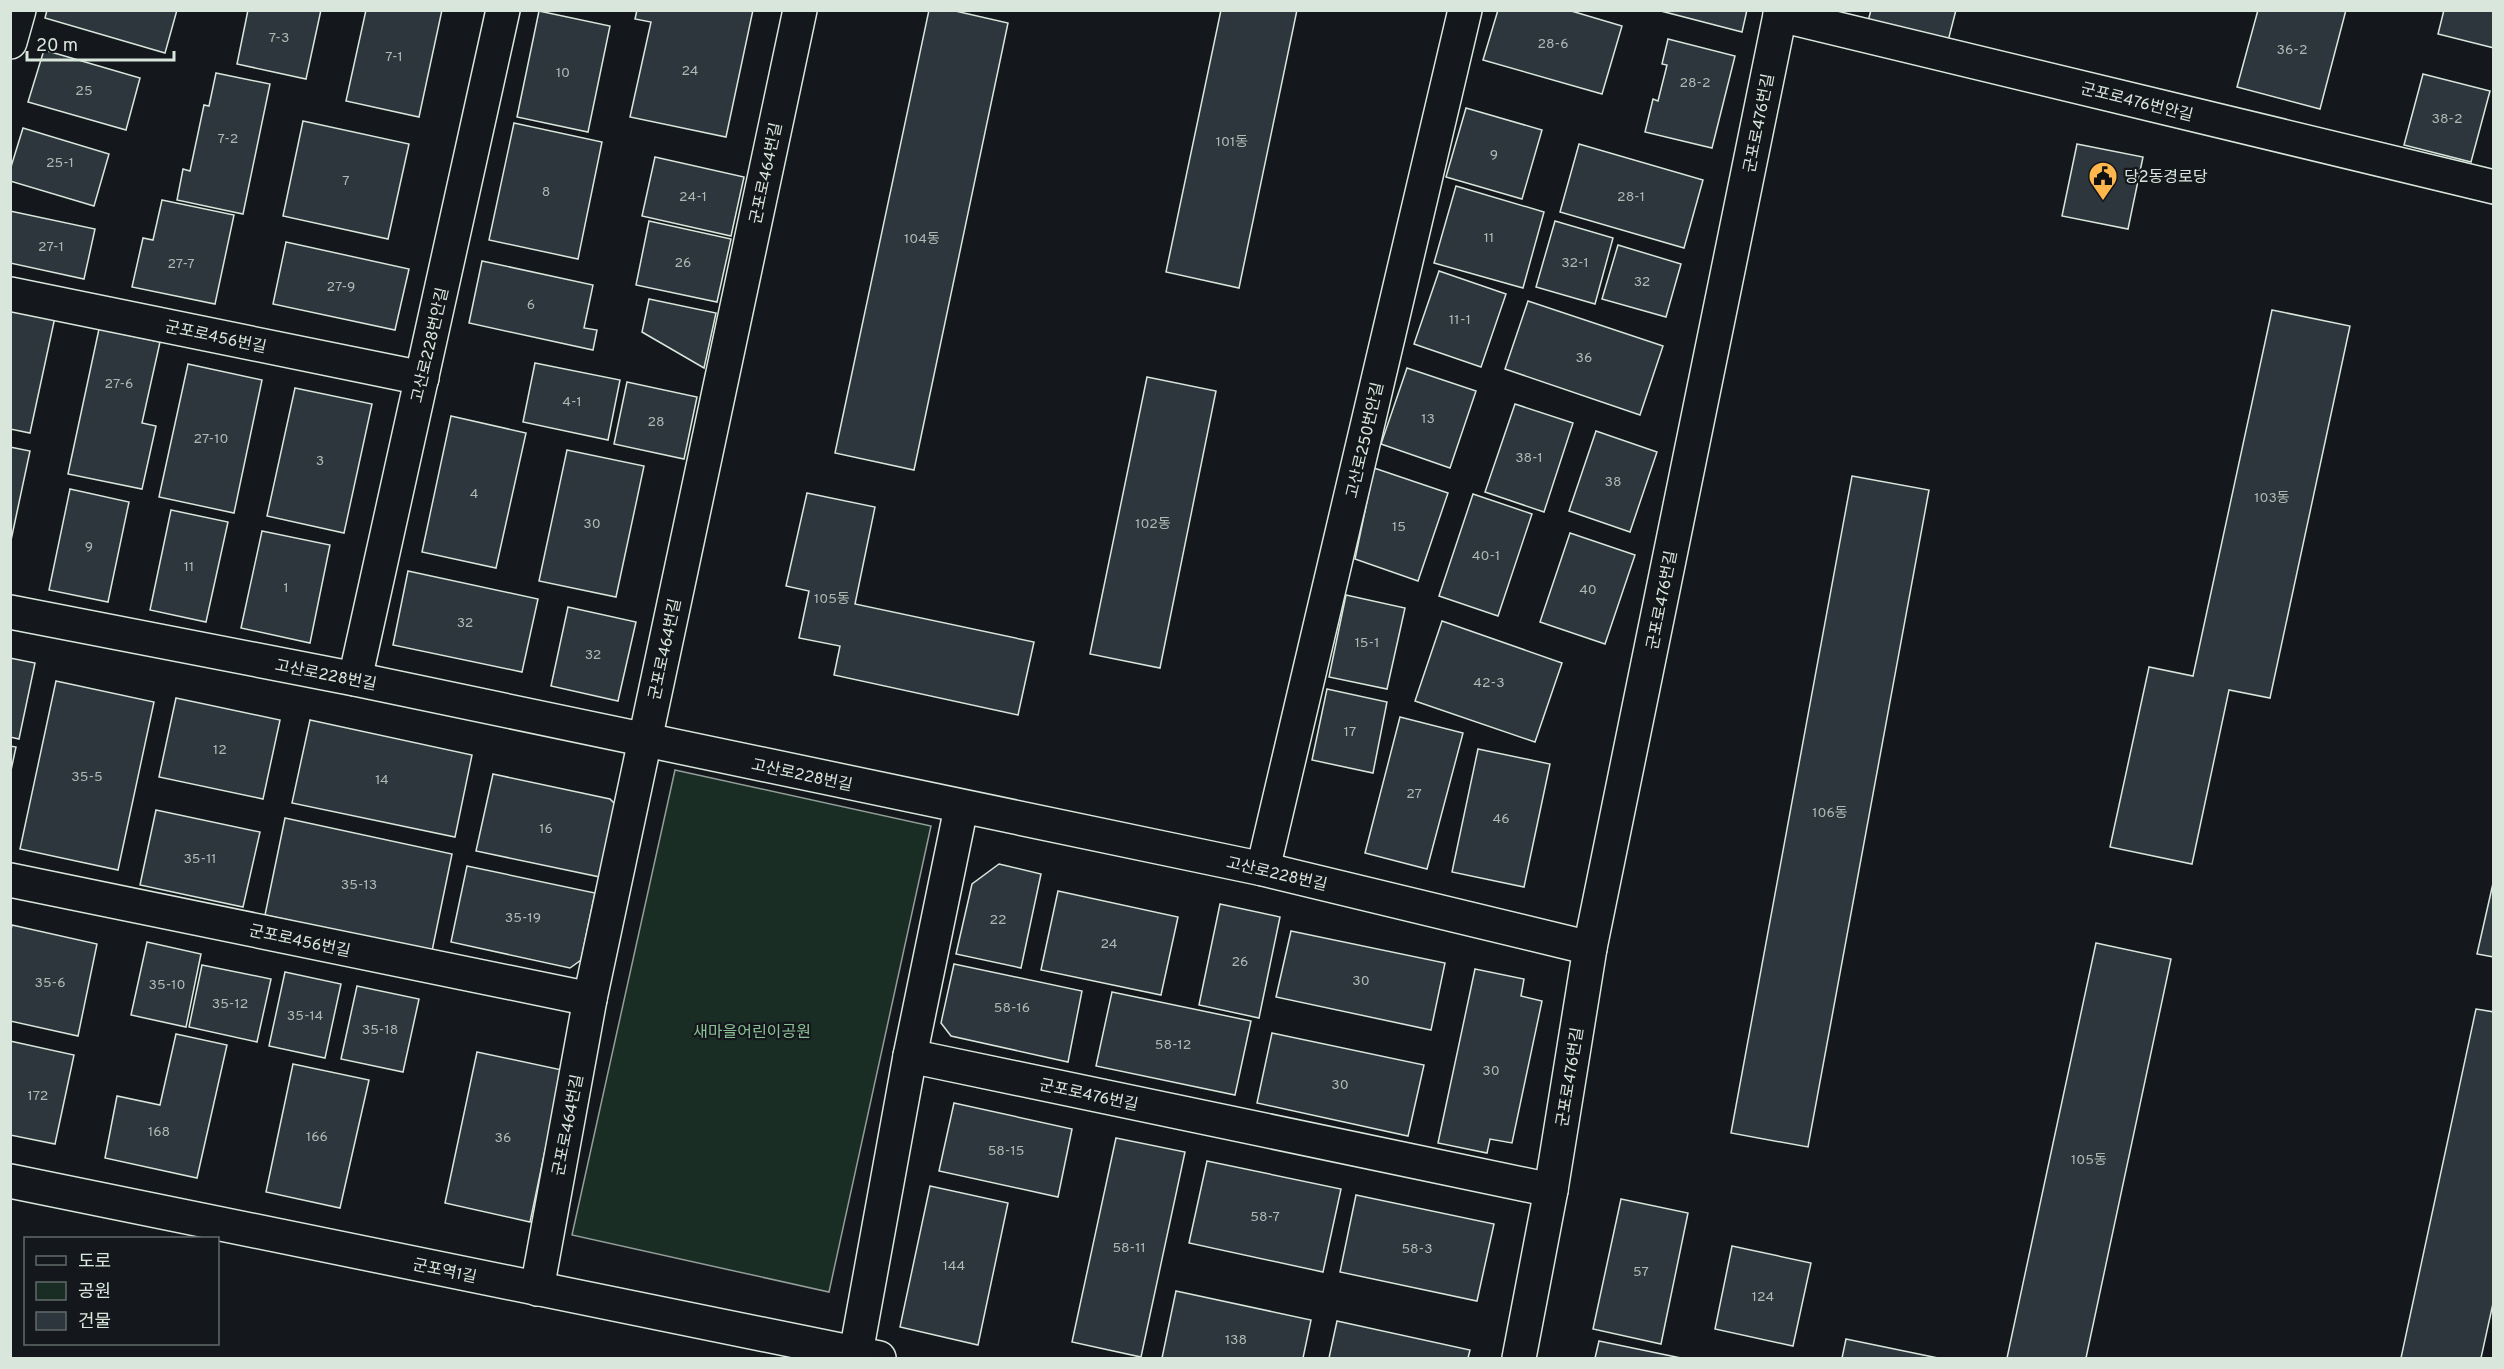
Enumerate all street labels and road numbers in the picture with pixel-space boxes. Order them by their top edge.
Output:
street label: 군포로476번길 [1741,72,1779,175]
street label: 군포로476번안길 [2078,79,2195,127]
street label: 군포로464번길 [746,121,787,226]
street label: 고산로228번안길 [408,286,454,405]
street label: 군포로456번길 [163,317,268,358]
street label: 고산로250번안길 [1343,381,1389,500]
street label: 군포로476번길 [1644,549,1682,652]
street label: 군포로464번길 [645,597,686,702]
street label: 고산로228번길 [273,656,378,696]
street label: 고산로228번길 [749,755,854,796]
street label: 고산로228번길 [1224,854,1329,896]
street label: 군포로456번길 [247,921,352,962]
street label: 군포로476번길 [1553,1026,1589,1129]
street label: 군포로464번길 [549,1073,589,1178]
street label: 군포로476번길 [1037,1076,1140,1116]
street label: 군포역1길 [411,1255,478,1288]

